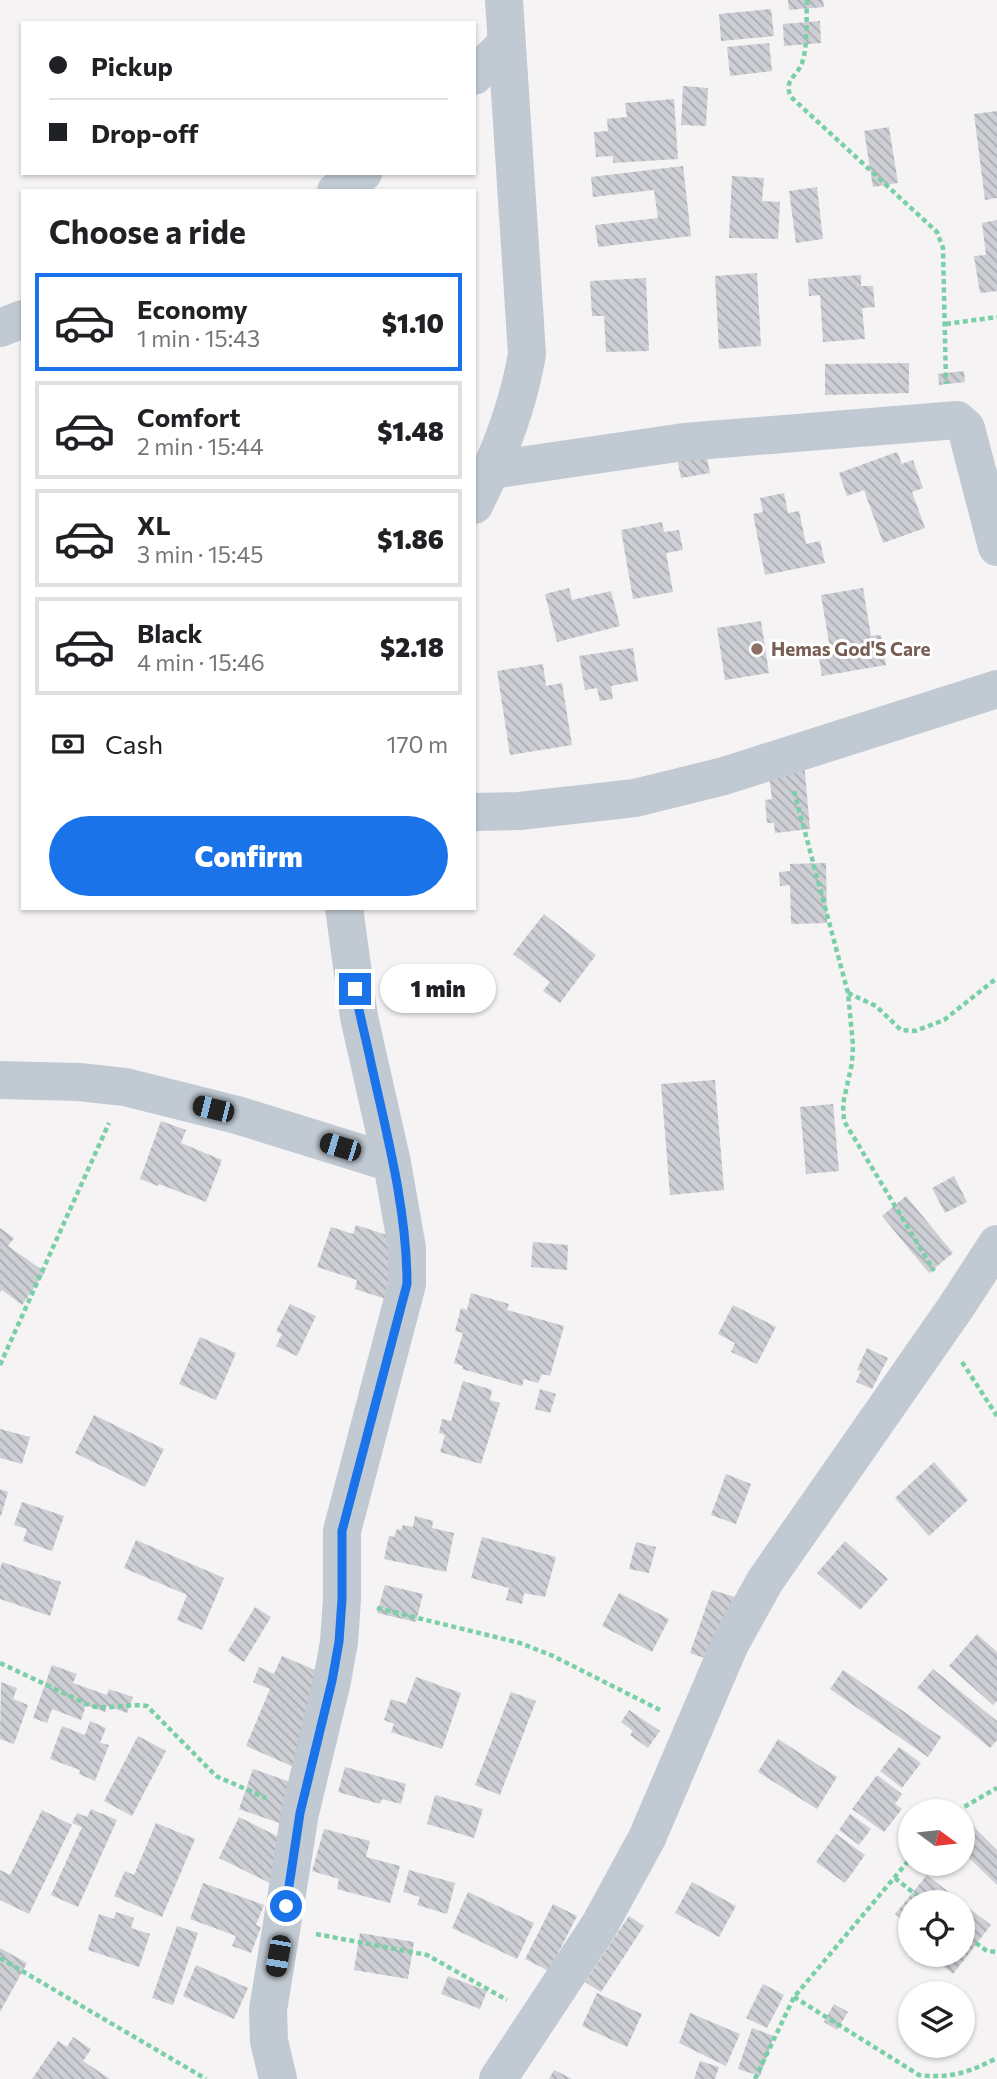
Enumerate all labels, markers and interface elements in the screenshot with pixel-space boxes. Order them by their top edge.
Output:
text: Pickup [91,50,173,81]
text: Drop-off [91,117,198,148]
text: Choose a ride [49,211,246,251]
icon: car [53,291,116,354]
text: Economy [137,293,248,324]
text: $1.10 [382,307,444,338]
text: 1 min · 15:43 [137,324,260,352]
icon: car [53,399,116,462]
text: Comfort [137,401,240,432]
text: $1.48 [377,415,444,446]
text: 2 min · 15:44 [137,432,264,460]
icon: car [53,507,116,570]
text: XL [137,509,171,540]
text: $1.86 [377,523,444,554]
text: 3 min · 15:45 [137,540,263,568]
icon: car [53,615,116,678]
text: Black [137,617,203,648]
text: $2.18 [380,631,444,662]
place label: Hemas God'S Care [771,637,931,660]
marker: Hemas God'S Care [749,641,765,657]
text: 4 min · 15:46 [137,648,265,676]
icon: cash [49,725,87,763]
text: Cash [105,728,163,759]
text: 170 m [387,730,448,758]
button: Confirm [49,816,448,896]
callout: 1 min [380,964,495,1014]
route end [339,973,371,1005]
text: 1 min [410,974,466,1002]
car [191,1094,236,1124]
car [317,1131,364,1163]
north arrow [898,1799,975,1876]
map controls [898,1799,975,2058]
route start [270,1890,302,1922]
button: locate [898,1890,975,1967]
car [265,1933,292,1979]
button: layers [898,1981,975,2058]

